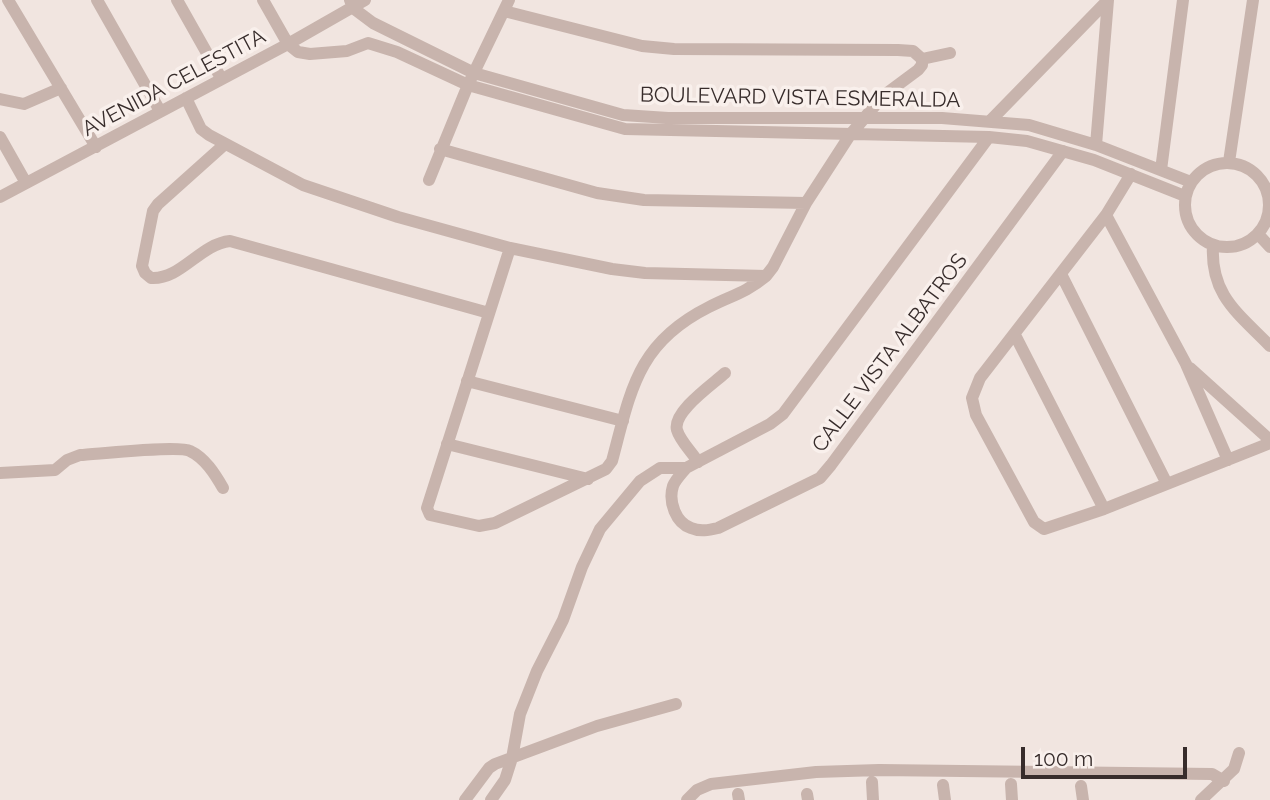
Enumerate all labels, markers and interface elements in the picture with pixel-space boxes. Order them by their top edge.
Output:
street label: AVENIDA CELESTITA [78,24,270,142]
street label: BOULEVARD VISTA ESMERALDA [640,83,960,113]
street label: CALLE VISTA ALBATROS [807,249,973,457]
scale bar [1025,734,1191,778]
text: 100 m [1034,746,1093,771]

